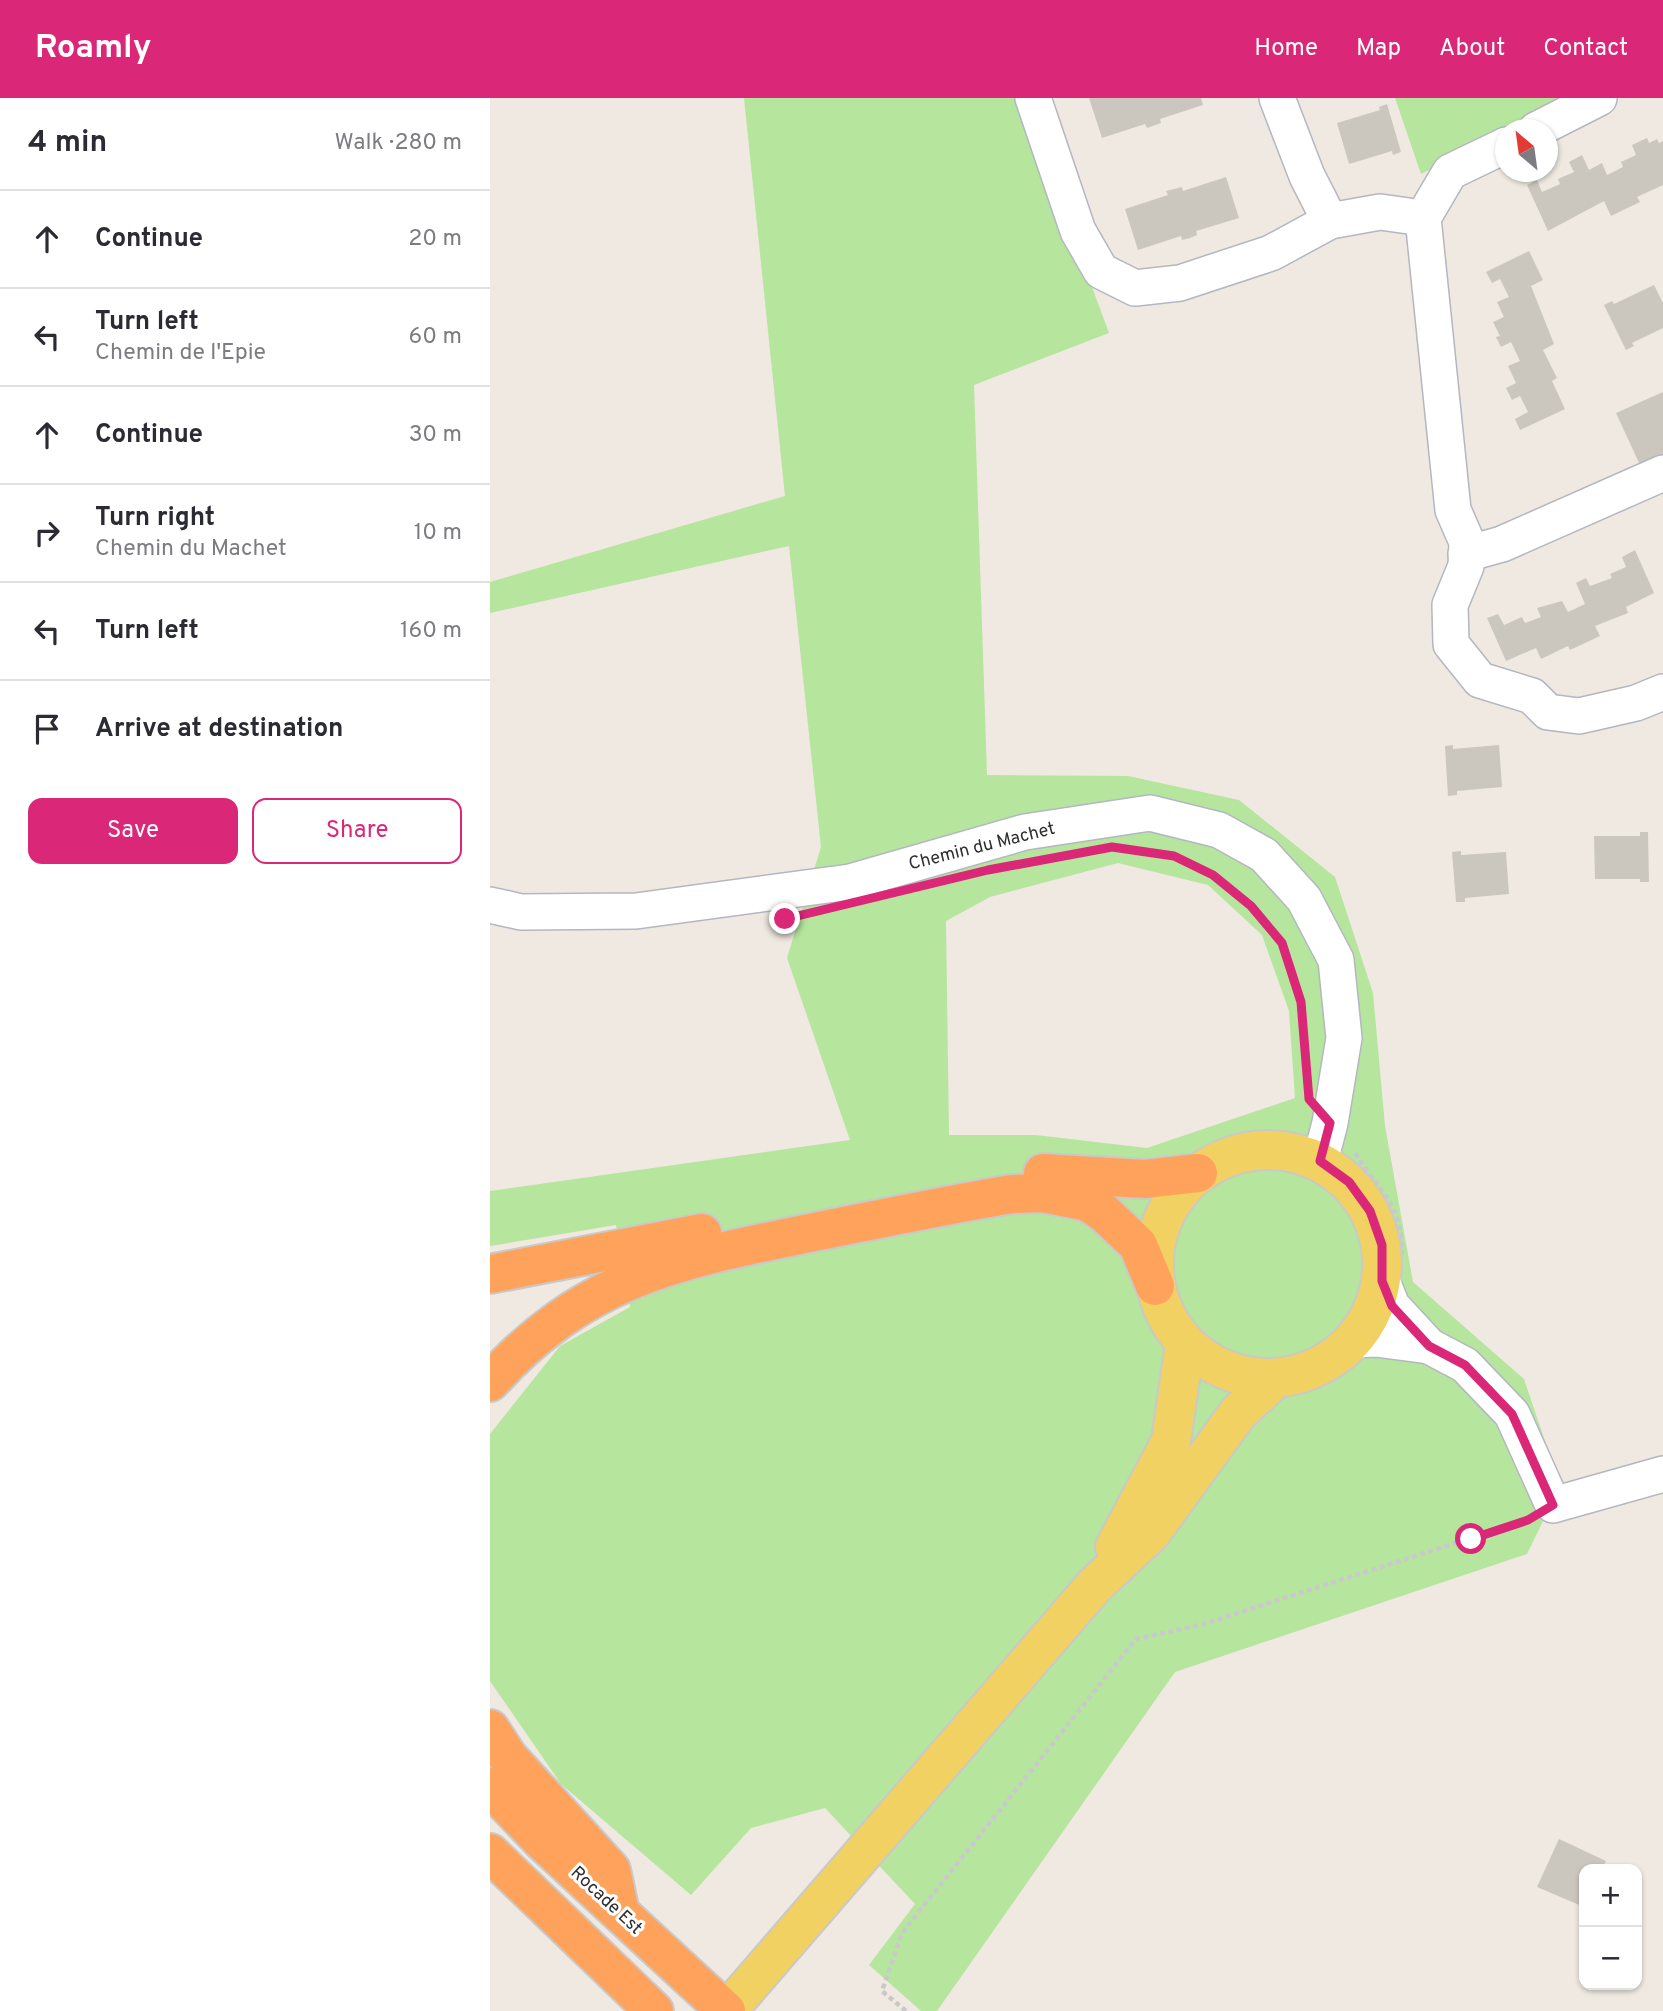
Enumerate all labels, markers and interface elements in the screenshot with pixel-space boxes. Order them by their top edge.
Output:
text: Roamly [35,28,151,70]
text: Home [1254,34,1318,64]
text: Map [1356,34,1401,64]
text: About [1439,34,1505,64]
text: Contact [1543,34,1628,64]
north arrow [1495,119,1558,182]
text: 4 min [28,125,107,162]
text: Walk · 280 m [335,129,462,158]
icon: ahead [28,220,66,258]
text: Continue [95,223,203,256]
text: 20 m [408,225,462,254]
text: Turn left [95,306,199,339]
icon: left [28,318,66,356]
text: 60 m [409,323,462,352]
text: Chemin de l'Epie [95,339,266,368]
icon: ahead [28,416,66,454]
text: Continue [95,419,203,452]
text: 30 m [409,421,462,450]
text: Turn right [95,502,215,535]
icon: right [28,514,66,552]
text: 10 m [414,519,462,548]
text: Chemin du Machet [95,535,287,564]
icon: left [28,612,66,650]
text: Turn left [95,615,199,648]
text: 160 m [400,617,462,646]
icon: arrive [28,710,66,748]
text: Arrive at destination [95,713,343,746]
button: Save [28,798,238,864]
button: Share [252,798,462,864]
street label: Chemin du Machet [906,818,1058,876]
route end [769,903,800,934]
route start [1455,1523,1486,1554]
street label: Rocade Est [565,1862,647,1940]
map controls [1579,1864,1642,1990]
button: + [1579,1864,1642,1927]
button: − [1579,1927,1642,1990]

